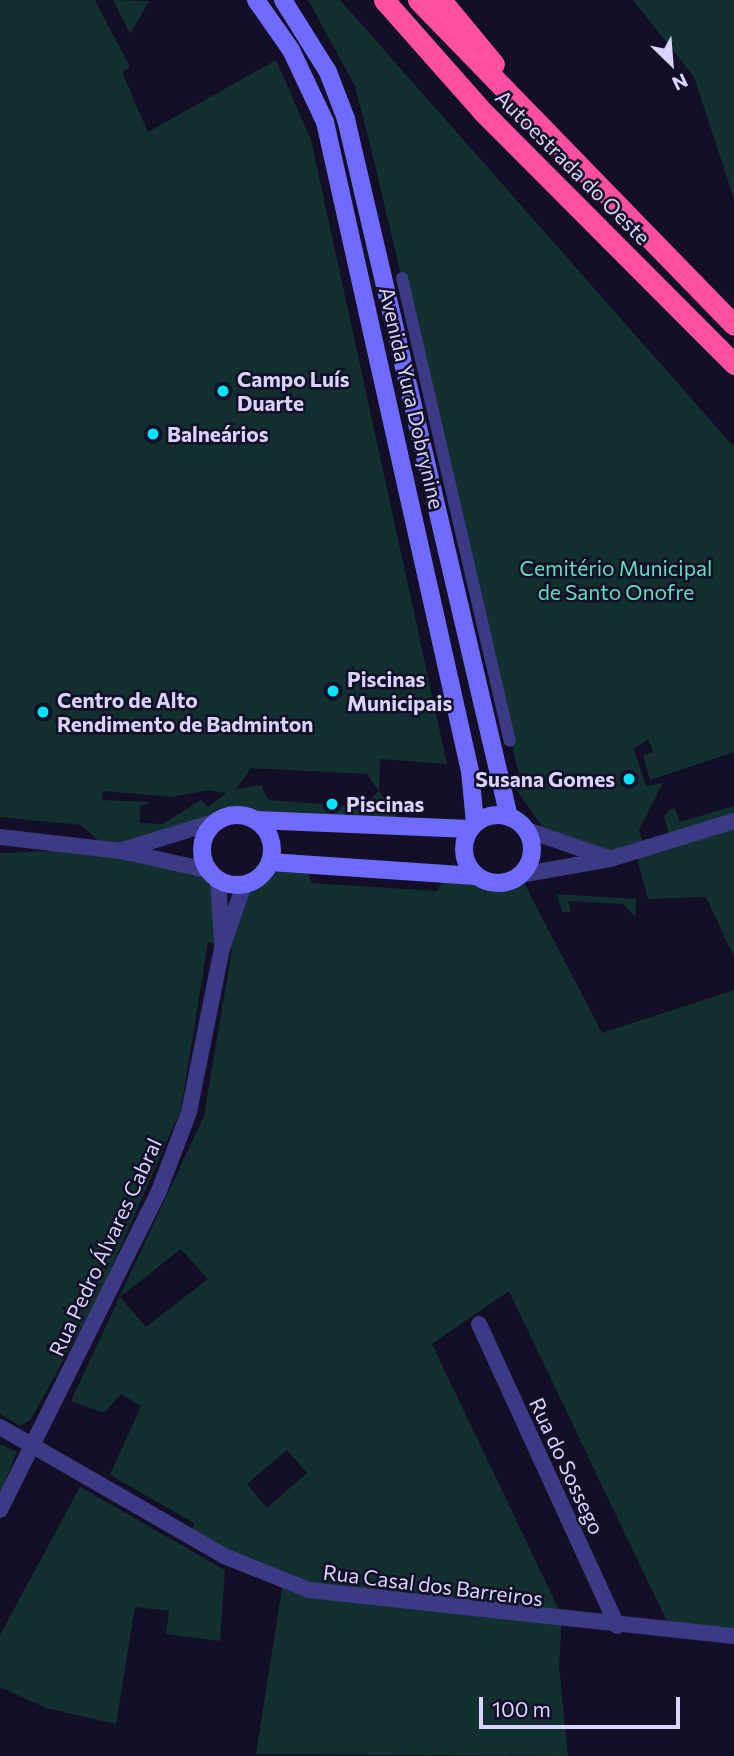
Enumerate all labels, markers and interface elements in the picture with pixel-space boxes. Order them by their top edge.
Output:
north arrow [636,28,706,98]
text: N [669,69,691,96]
street label: Autoestrada do Oeste [490,84,656,250]
street label: Avenida Yura Dobrynine [374,284,450,512]
place label: Campo Luís Duarte [237,366,350,416]
marker: Campo Luís Duarte [215,383,231,399]
place label: Balneários [167,421,268,447]
marker: Balneários [145,426,161,442]
park label: Cemitério Municipal de Santo Onofre [520,555,712,605]
place label: Piscinas Municipais [347,666,452,716]
marker: Piscinas Municipais [325,683,341,699]
place label: Centro de Alto Rendimento de Badminton [57,687,313,737]
marker: Centro de Alto Rendimento de Badminton [35,704,51,720]
place label: Susana Gomes [475,766,615,792]
marker: Susana Gomes [621,771,637,787]
place label: Piscinas [346,791,424,817]
marker: Piscinas [324,796,340,812]
street label: Rua Pedro Álvares Cabral [43,1134,167,1360]
street label: Rua do Sossego [524,1394,610,1538]
street label: Rua Casal dos Barreiros [322,1559,544,1611]
scale bar [482,1682,683,1726]
text: 100 m [492,1696,551,1721]

